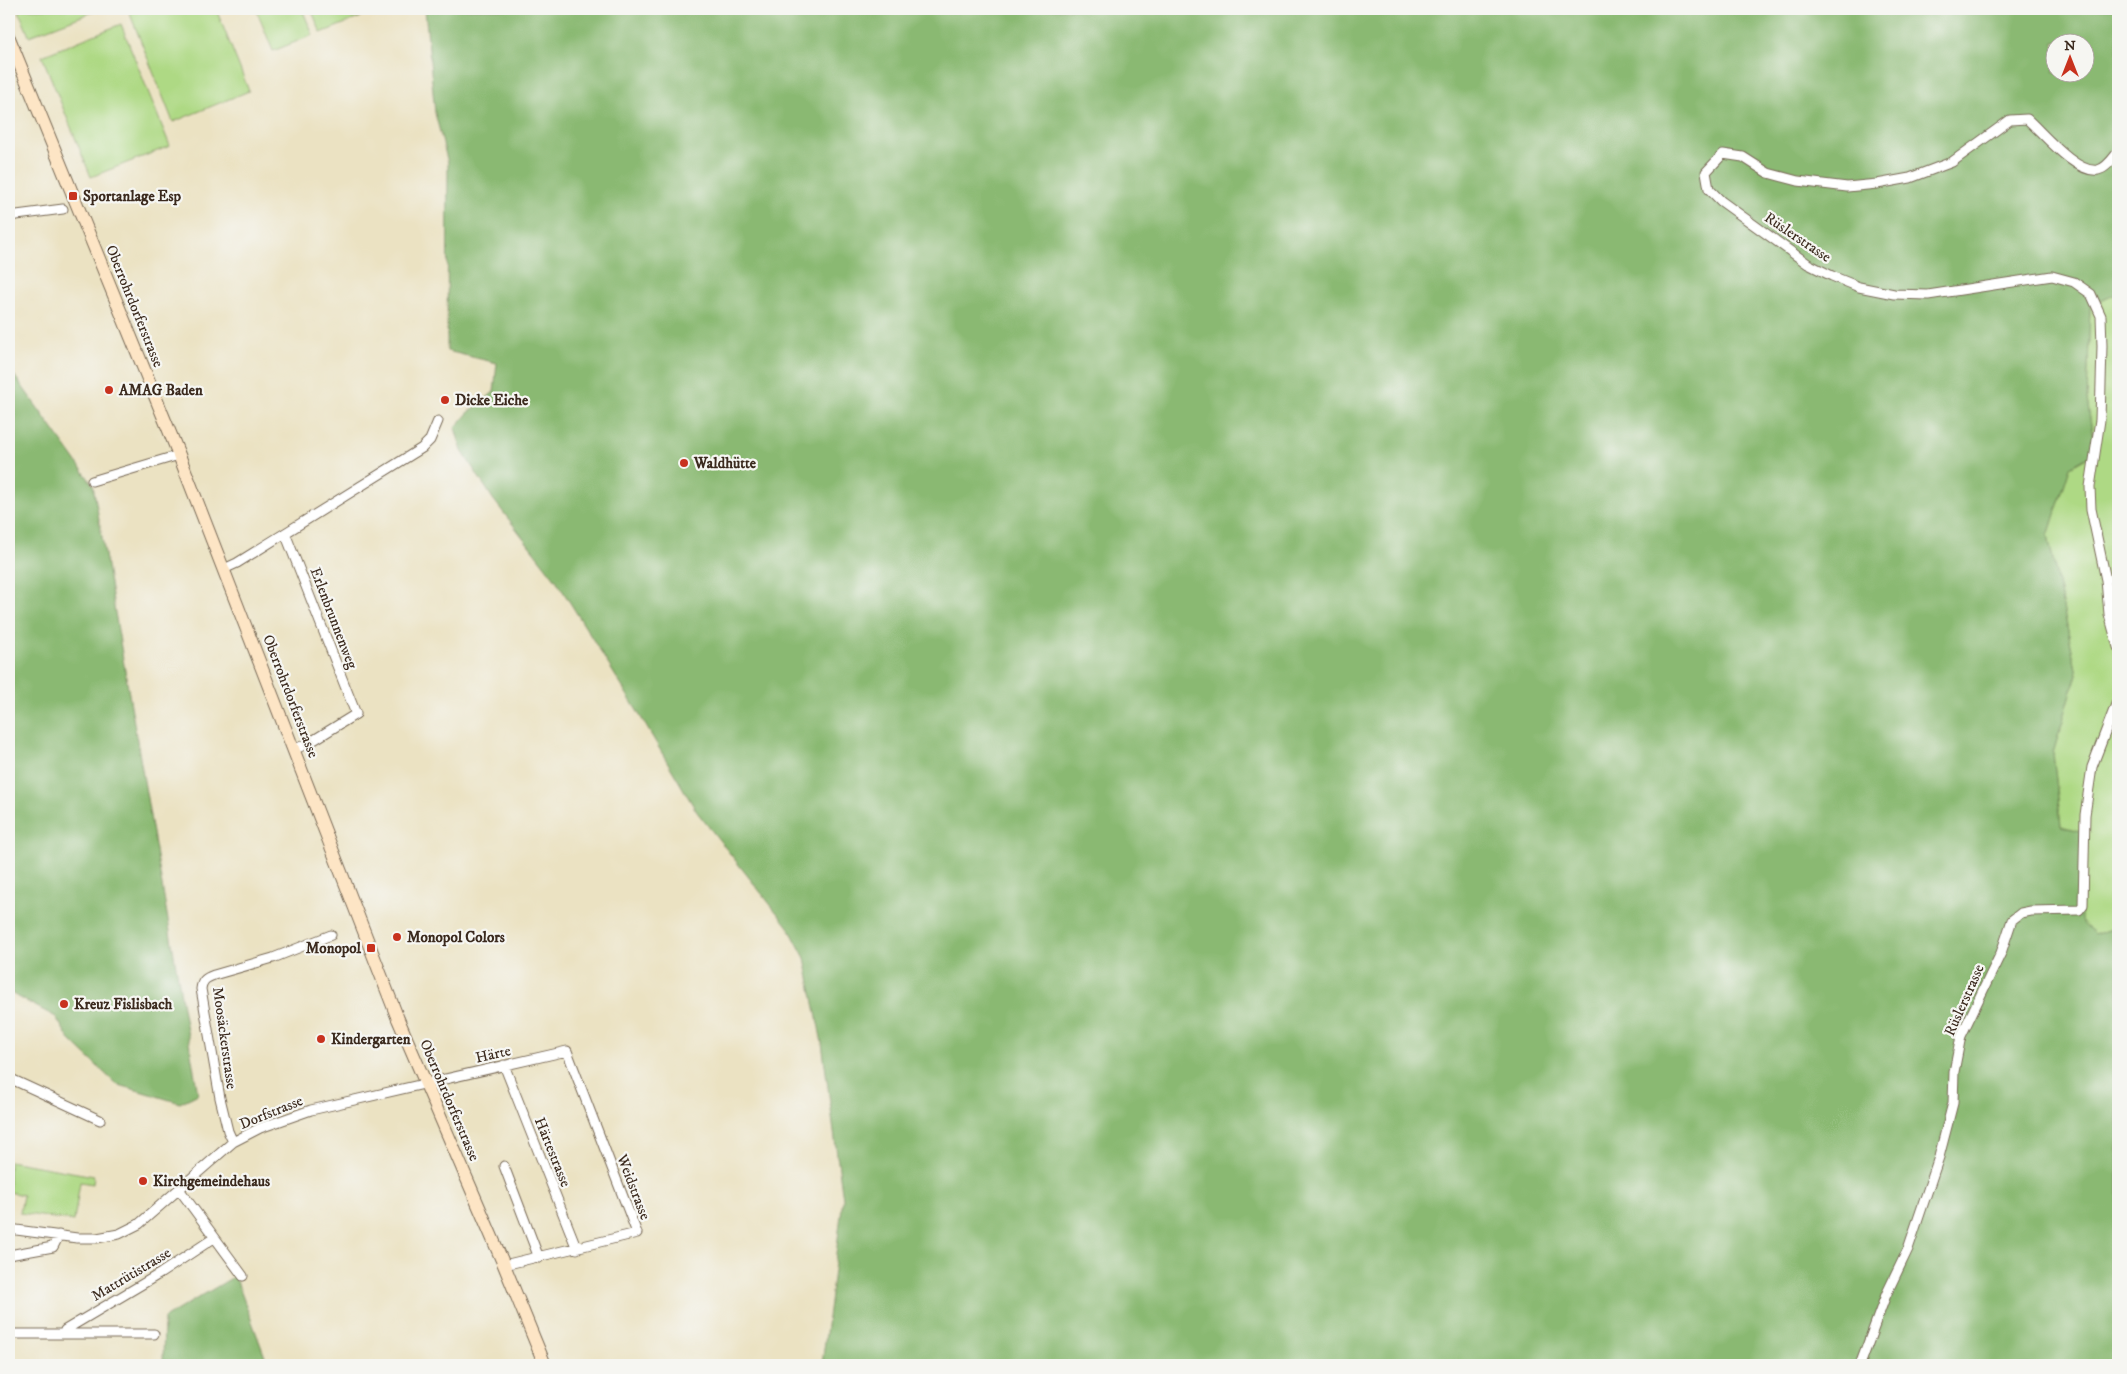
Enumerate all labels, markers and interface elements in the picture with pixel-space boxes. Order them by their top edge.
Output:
north arrow [2044,32,2094,82]
text: N [2064,37,2076,55]
place label: Sportanlage Esp [83,187,181,206]
marker: Sportanlage Esp [67,190,79,202]
street label: Rüslerstrasse [1761,208,1835,267]
street label: Oberrohrdorferstrasse [101,242,168,370]
place label: AMAG Baden [118,381,203,400]
marker: AMAG Baden [103,384,115,396]
place label: Dicke Eiche [455,391,529,410]
marker: Dicke Eiche [439,394,451,406]
place label: Waldhütte [693,454,757,473]
marker: Waldhütte [678,457,690,469]
street label: Erlenbrunnenweg [305,565,362,672]
street label: Oberrohrdorferstrasse [258,632,323,760]
place label: Monopol Colors [407,928,505,947]
marker: Monopol Colors [391,931,403,943]
place label: Monopol [306,939,361,958]
marker: Monopol [365,942,377,954]
street label: Rüslerstrasse [1940,961,1989,1039]
street label: Moosäckerstrasse [208,986,241,1090]
place label: Kreuz Fislisbach [74,995,173,1014]
marker: Kreuz Fislisbach [58,998,70,1010]
place label: Kindergarten [331,1030,411,1049]
marker: Kindergarten [315,1033,327,1045]
street label: Oberrohrdorferstrasse [415,1036,484,1164]
street label: Härte [474,1041,513,1068]
street label: Dorfstrasse [237,1091,306,1134]
street label: Härtestrasse [530,1115,575,1190]
street label: Weidstrasse [612,1151,655,1223]
place label: Kirchgemeindehaus [153,1172,270,1191]
marker: Kirchgemeindehaus [137,1175,149,1187]
street label: Mattrütistrasse [88,1243,174,1306]

